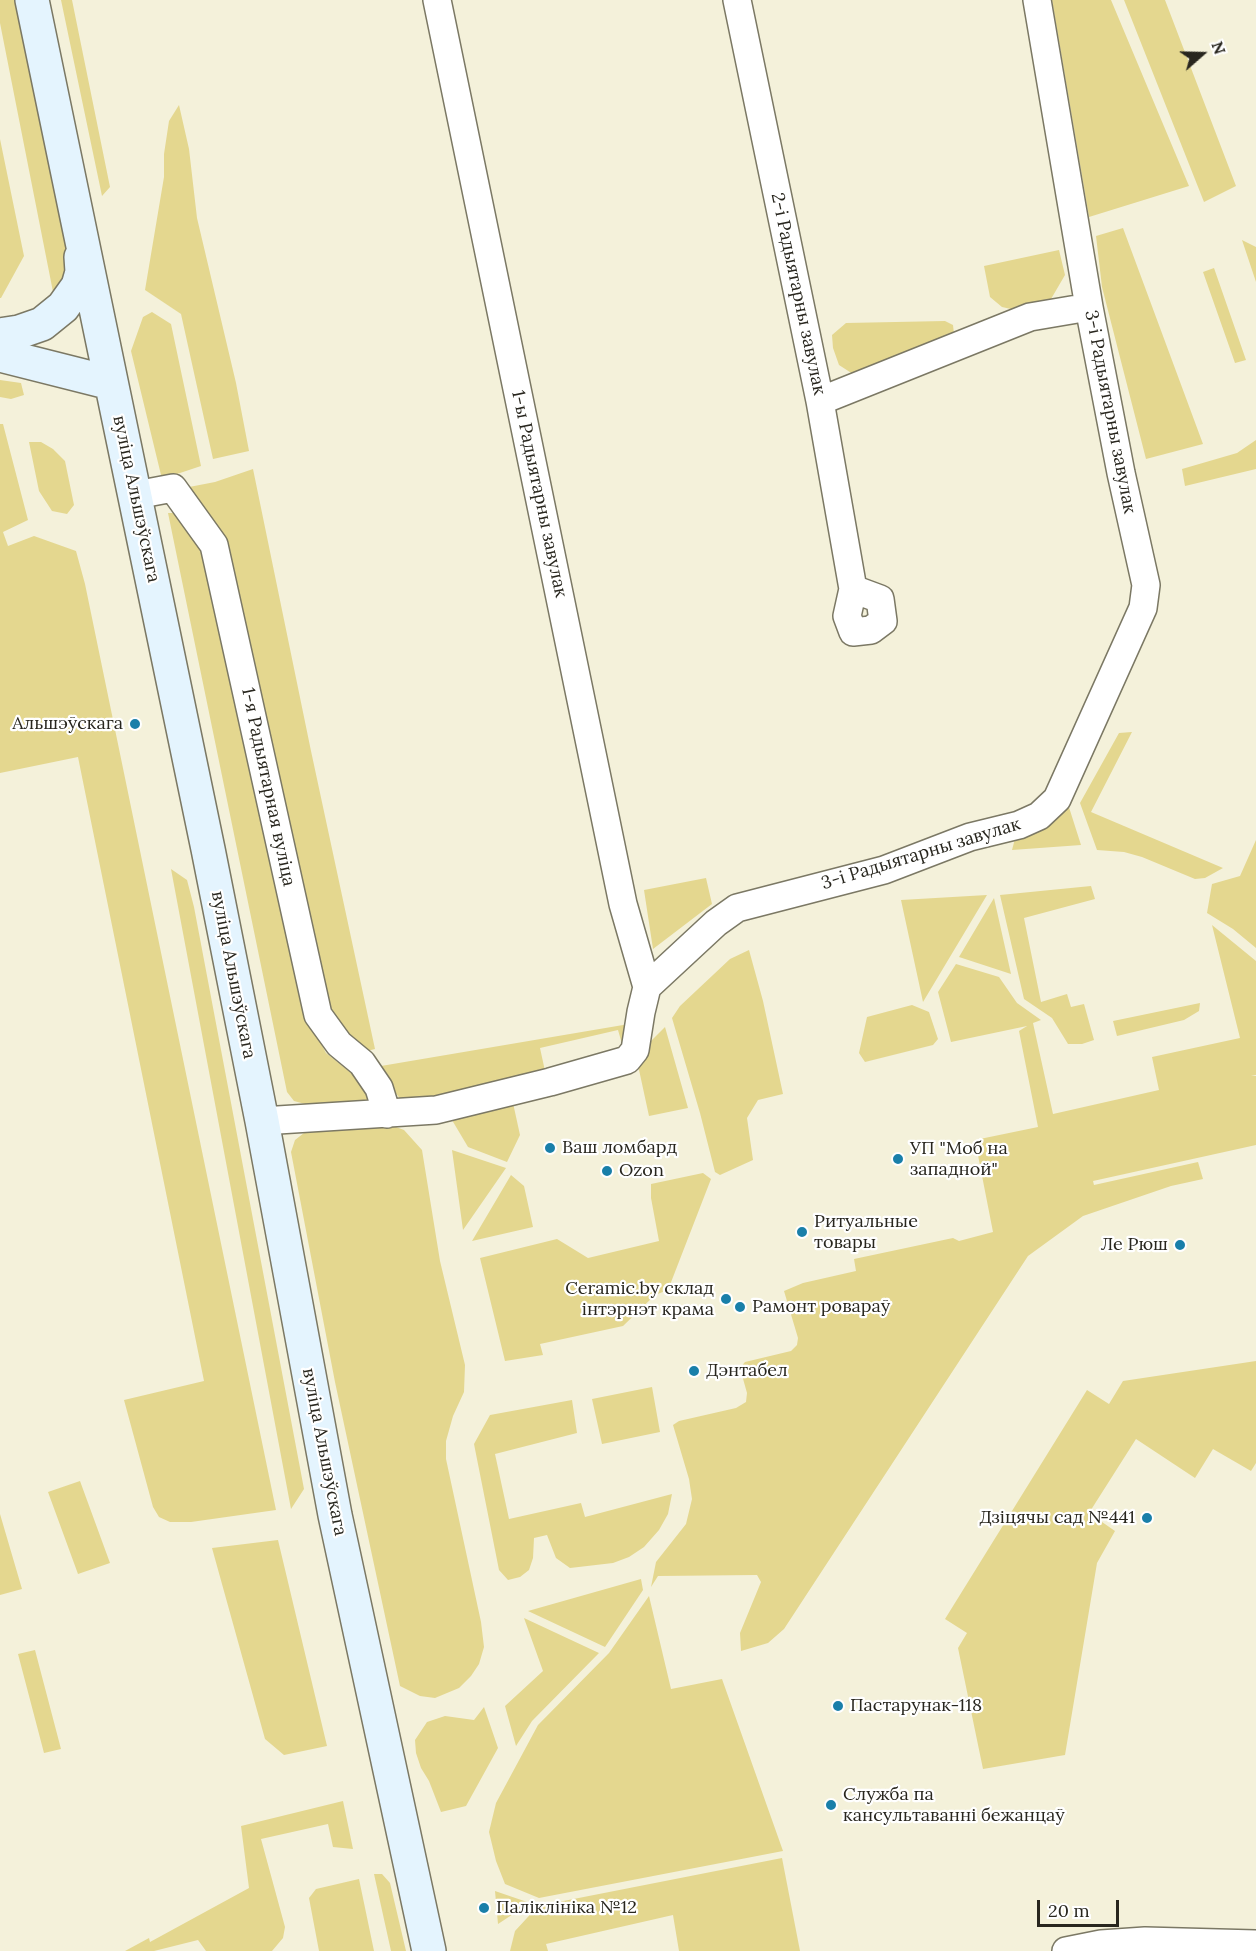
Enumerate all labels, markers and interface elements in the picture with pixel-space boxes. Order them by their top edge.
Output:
north arrow [1172,24,1232,84]
text: N [1207,39,1230,57]
street label: 2-і Радыятарны завулак [766,191,830,397]
street label: 3-і Радыятарны завулак [1080,308,1140,516]
street label: 1-ы Радыятарны завулак [506,388,572,600]
street label: вуліца Альшэўскага [108,413,164,585]
street label: 1-я Радыятарная вуліца [236,686,300,888]
place label: Альшэўскага [12,713,123,735]
marker: Альшэўскага [128,717,142,731]
street label: 3-і Радыятарны завулак [819,813,1023,895]
street label: вуліца Альшэўскага [206,889,260,1061]
place label: Ваш ломбард [562,1137,677,1159]
place label: УП "Моб на западной" [910,1138,1008,1180]
marker: Ваш ломбард [543,1141,557,1155]
marker: УП "Моб на западной" [891,1152,905,1166]
place label: Ozon [619,1160,664,1182]
marker: Ozon [600,1164,614,1178]
place label: Ритуальные товары [814,1211,918,1254]
marker: Ритуальные товары [795,1225,809,1239]
place label: Ле Рюш [1101,1234,1168,1256]
marker: Ле Рюш [1173,1238,1187,1252]
place label: Ceramic.by склад інтэрнэт крама [565,1278,714,1320]
marker: Ceramic.by склад інтэрнэт крама [719,1292,733,1306]
place label: Рамонт ровараў [752,1296,890,1318]
marker: Рамонт ровараў [733,1300,747,1314]
place label: Дэнтабел [706,1360,788,1382]
marker: Дэнтабел [687,1364,701,1378]
street label: вуліца Альшэўскага [297,1366,351,1538]
place label: Дзіцячы сад №441 [979,1507,1135,1529]
marker: Дзіцячы сад №441 [1140,1511,1154,1525]
place label: Пастарунак-118 [850,1695,982,1717]
marker: Пастарунак-118 [831,1699,845,1713]
place label: Служба па кансультаванні бежанцаў [843,1784,1065,1826]
marker: Служба па кансультаванні бежанцаў [824,1798,838,1812]
scale bar [1040,1888,1122,1926]
place label: Паліклініка №12 [496,1897,637,1919]
text: 20 m [1048,1899,1090,1922]
marker: Паліклініка №12 [477,1901,491,1915]

